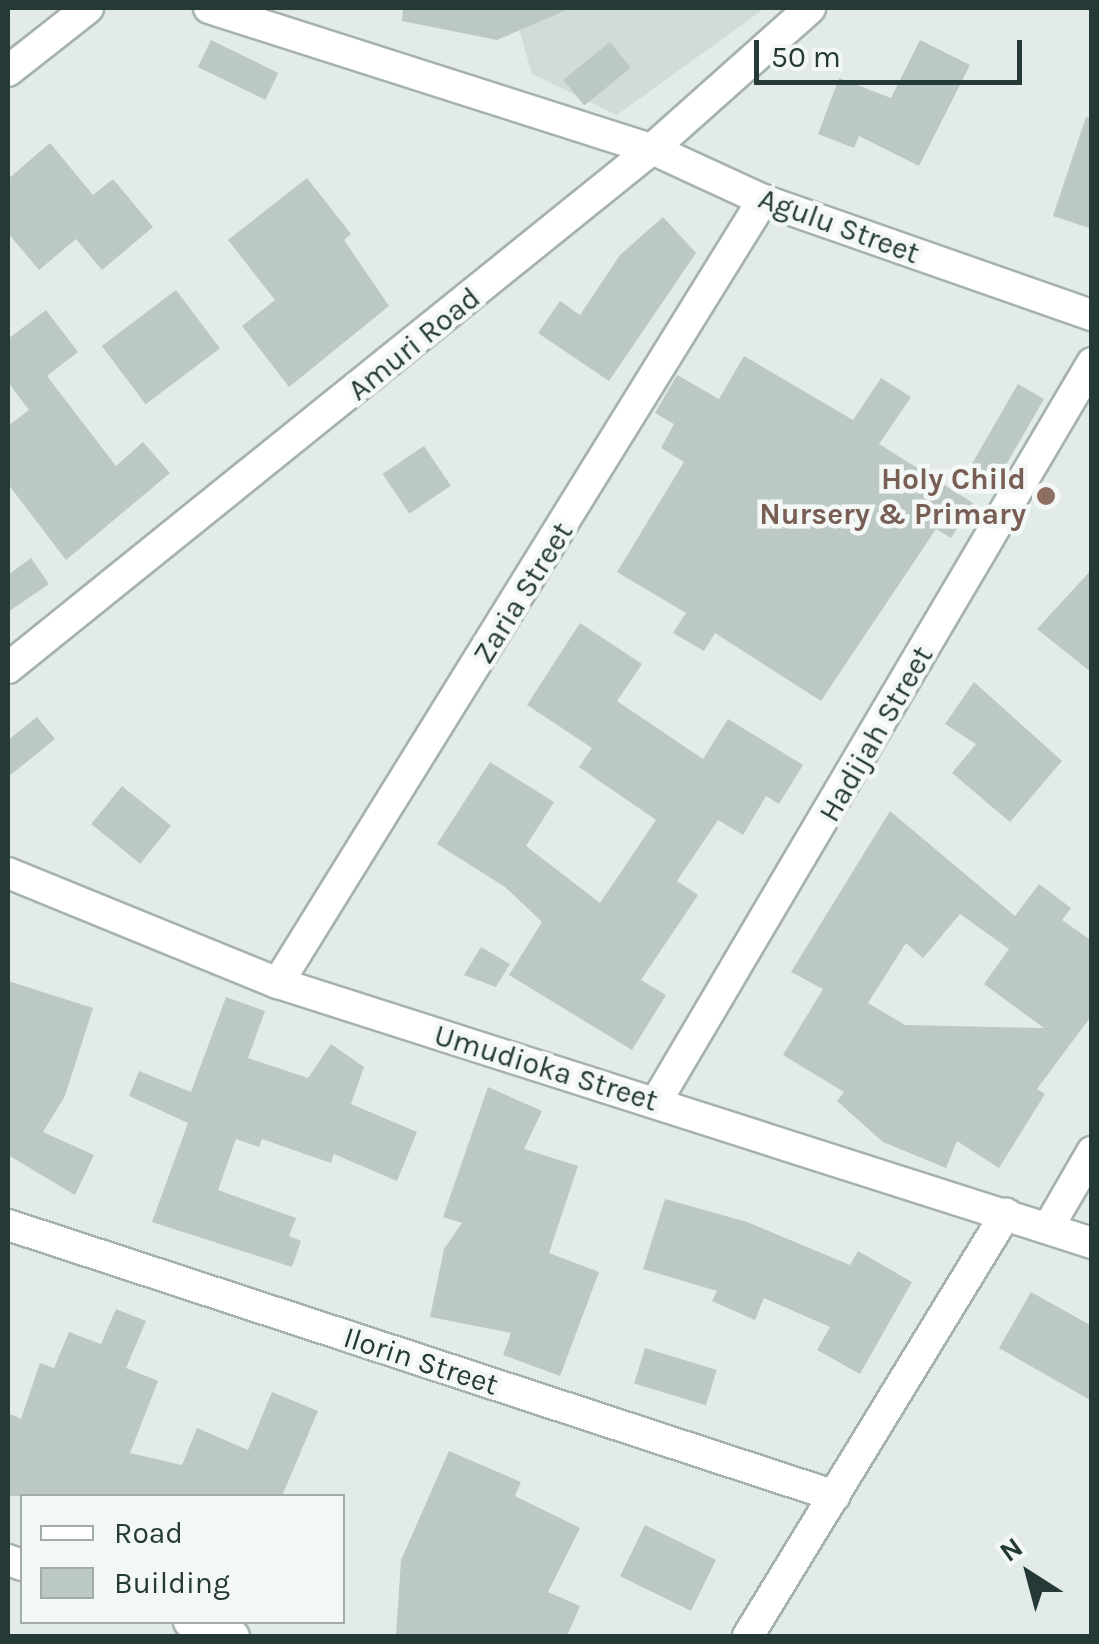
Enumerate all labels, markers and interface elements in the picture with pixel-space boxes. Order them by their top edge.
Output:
scale bar [759,20,1026,82]
text: 50 m [771,39,841,75]
street label: Agulu Street [754,180,924,272]
street label: Amuri Road [341,280,487,408]
place label: Holy Child Nursery & Primary [759,461,1026,532]
marker: Holy Child Nursery & Primary [1035,485,1057,507]
street label: Zaria Street [465,516,581,670]
street label: Hadijah Street [811,640,941,828]
street label: Umudioka Street [430,1017,662,1119]
street label: Ilorin Street [339,1319,503,1403]
legend [20,1494,345,1624]
text: Road [114,1515,183,1551]
north arrow [979,1524,1079,1624]
text: N [993,1530,1029,1569]
text: Building [114,1565,230,1601]

